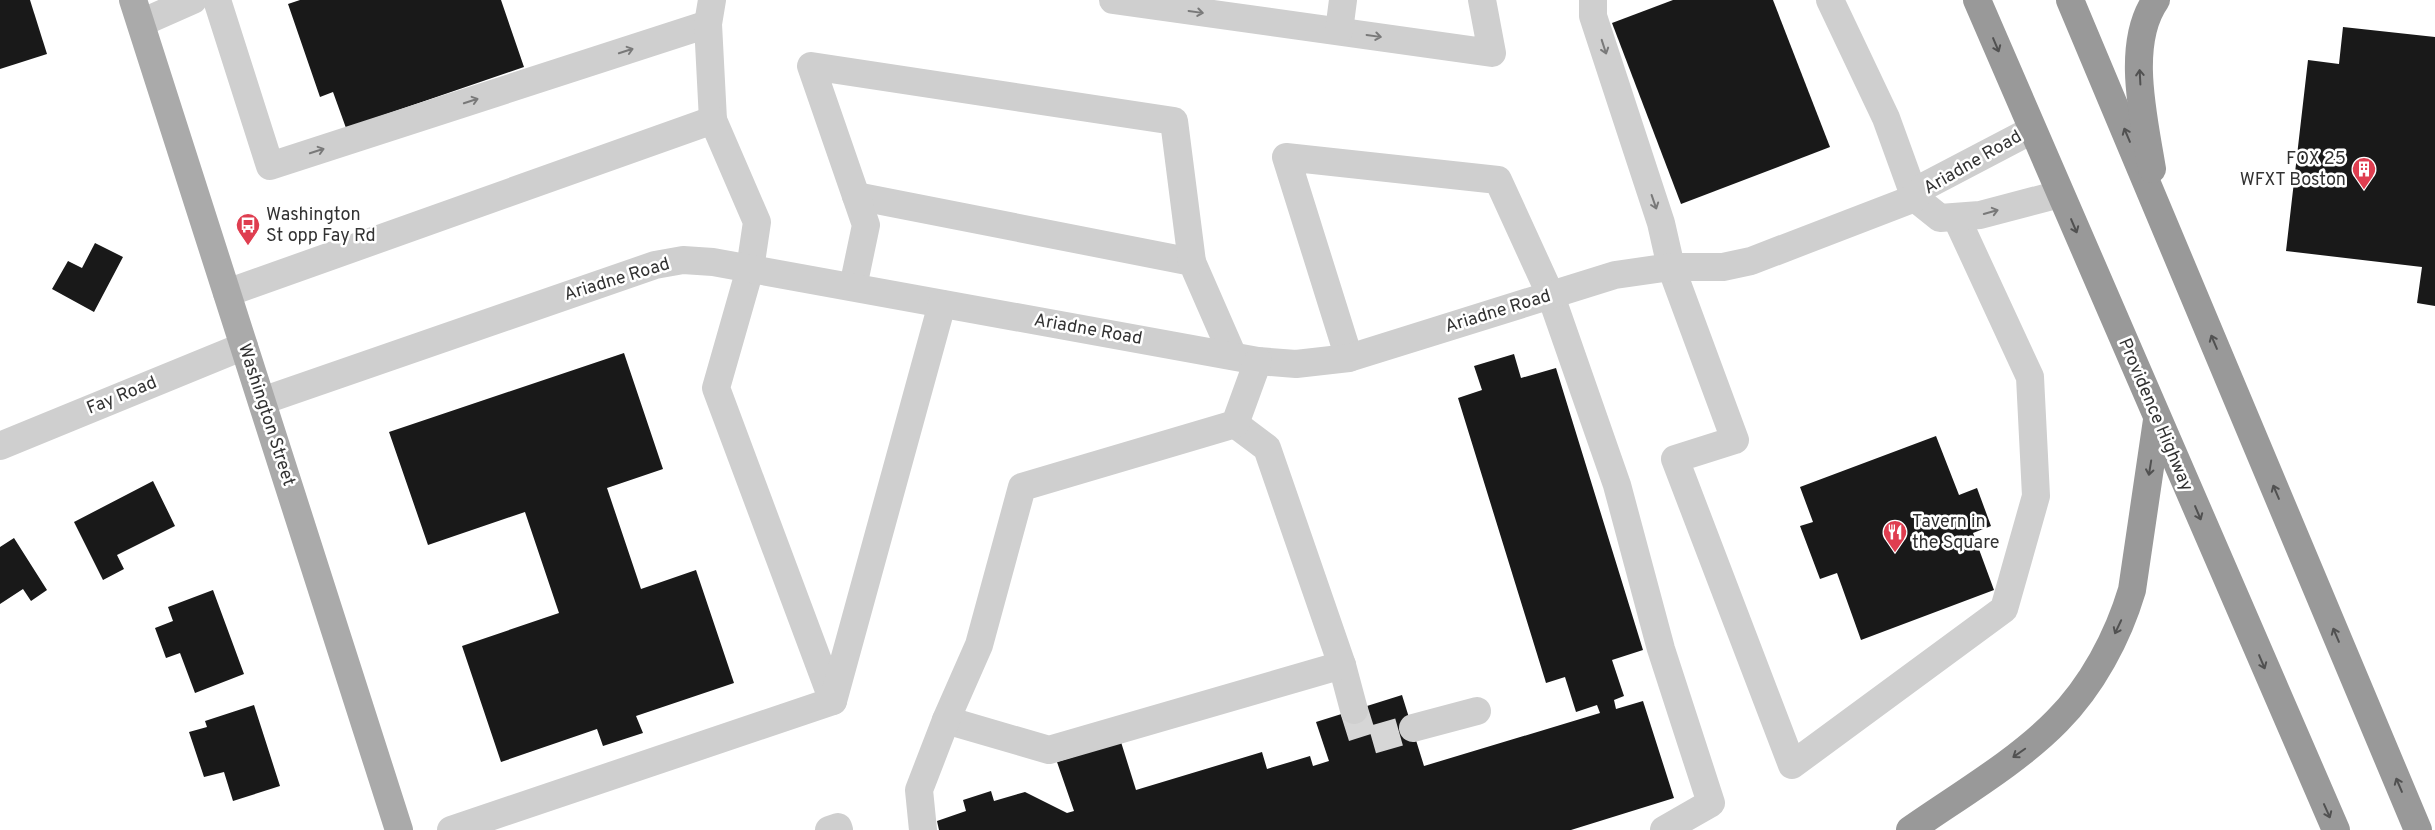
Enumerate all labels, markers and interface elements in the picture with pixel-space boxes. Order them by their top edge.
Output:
one-way arrow [1188,7,1204,17]
one-way arrow [1366,32,1382,42]
one-way arrow [1991,37,2001,52]
one-way arrow [1599,39,1609,55]
one-way arrow [617,46,633,55]
one-way arrow [2136,70,2145,86]
one-way arrow [463,96,478,105]
street label: Ariadne Road [1920,126,2026,200]
one-way arrow [2121,128,2131,143]
one-way arrow [308,146,324,155]
place label: FOX 25 WFXT Boston [2240,148,2346,192]
building icon: FOX 25 WFXT Boston [2351,156,2377,190]
one-way arrow [1650,193,1660,209]
place label: Washington St opp Fay Rd [266,204,376,248]
one-way arrow [1983,207,1999,217]
bus stop icon: Washington St opp Fay Rd [235,212,261,246]
one-way arrow [2070,218,2079,233]
street label: Ariadne Road [561,253,673,307]
street label: Ariadne Road [1442,285,1554,339]
street label: Ariadne Road [1032,309,1144,351]
street label: Providence Highway [2112,335,2198,495]
one-way arrow [2208,335,2218,350]
street label: Washington Street [232,341,300,489]
street label: Fay Road [84,372,160,420]
one-way arrow [2145,460,2155,476]
one-way arrow [2271,485,2281,500]
one-way arrow [2193,505,2203,520]
place label: Tavern in the Square [1912,511,2000,555]
restaurant icon: Tavern in the Square [1882,519,1908,553]
one-way arrow [2113,619,2123,634]
one-way arrow [2331,628,2341,643]
one-way arrow [2258,654,2268,669]
one-way arrow [2013,748,2027,758]
one-way arrow [2393,778,2403,793]
one-way arrow [2323,803,2333,818]

